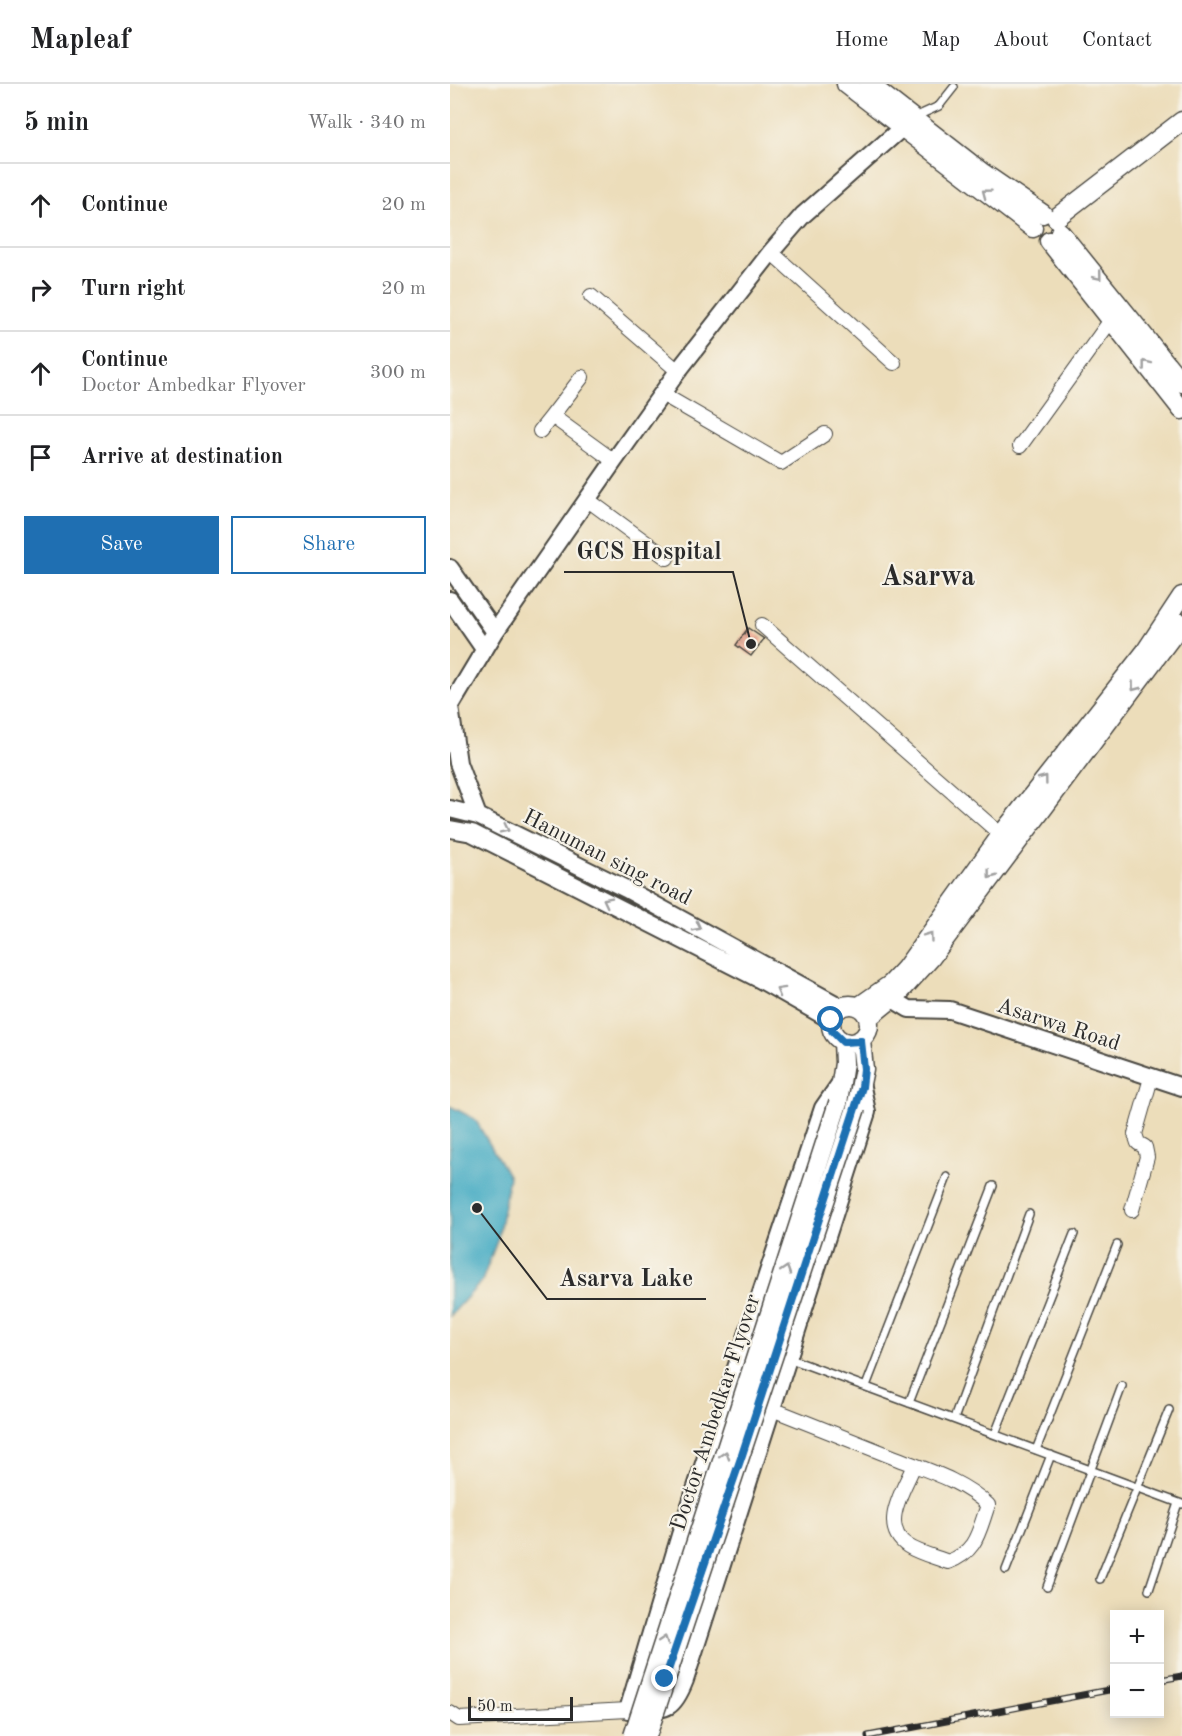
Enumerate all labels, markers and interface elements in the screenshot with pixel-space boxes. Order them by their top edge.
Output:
text: Mapleaf [30,27,130,55]
text: Home [835,30,888,51]
text: Map [921,30,960,51]
text: About [993,30,1049,51]
text: Contact [1082,30,1152,51]
text: 5 min [24,110,89,136]
text: Walk · 340 m [307,113,426,133]
icon: ahead [24,189,57,222]
one-way arrow [982,189,993,200]
text: Continue [81,194,168,216]
text: 20 m [381,195,426,215]
one-way arrow [1090,269,1101,280]
icon: right [24,273,57,306]
text: Turn right [81,278,185,300]
text: 20 m [381,279,426,299]
text: Continue [81,349,168,371]
icon: ahead [24,357,57,390]
one-way arrow [1142,360,1153,371]
text: 300 m [370,363,426,383]
text: Doctor Ambedkar Flyover [81,376,306,396]
icon: arrive [24,441,57,474]
text: Arrive at destination [81,446,283,468]
button: Save [24,516,219,574]
button: Share [231,516,426,574]
callout: GCS Hospital [564,530,733,572]
text: GCS Hospital [576,541,722,565]
district label: Asarwa [881,564,975,592]
one-way arrow [1132,680,1143,691]
one-way arrow [1037,775,1048,786]
street label: Hanuman sing road [519,806,695,910]
one-way arrow [498,822,509,833]
one-way arrow [987,868,998,879]
one-way arrow [602,897,613,909]
one-way arrow [691,920,701,931]
one-way arrow [922,932,933,943]
one-way arrow [776,987,786,998]
street label: Asarwa Road [994,995,1123,1055]
route start [817,1006,843,1032]
callout: Asarva Lake [547,1257,706,1299]
one-way arrow [778,1265,791,1276]
text: Asarva Lake [559,1268,693,1292]
street label: Doctor Ambedkar Flyover [667,1292,765,1534]
one-way arrow [718,1450,731,1461]
map controls [1110,1610,1164,1718]
button: + [1110,1610,1164,1664]
one-way arrow [656,1635,669,1646]
button: − [1110,1664,1164,1718]
route end [651,1665,677,1691]
scale bar [468,1694,573,1722]
text: 50 m [477,1699,513,1715]

